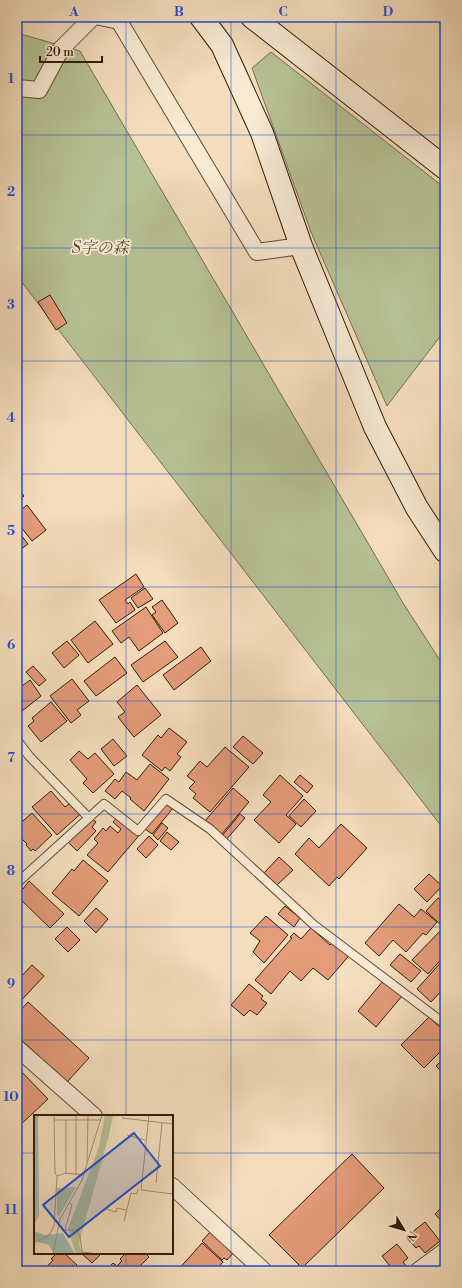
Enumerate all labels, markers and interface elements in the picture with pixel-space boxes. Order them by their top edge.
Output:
text: A [68,4,79,20]
text: B [174,4,184,20]
text: C [278,4,288,20]
text: D [383,4,393,20]
scale bar [40,38,102,64]
text: 20 m [46,45,74,60]
text: 1 [8,71,15,87]
text: 2 [7,184,15,200]
park label: S字の森 [71,238,131,258]
text: 3 [7,297,15,313]
text: 4 [7,410,16,426]
text: 5 [7,523,15,539]
text: 6 [7,637,15,653]
text: 7 [7,750,15,766]
text: 8 [7,863,15,879]
text: 9 [7,976,15,992]
text: 10 [3,1089,19,1105]
inset map [34,1115,173,1254]
text: 11 [5,1202,18,1218]
north arrow [384,1210,424,1250]
text: N [403,1228,419,1244]

